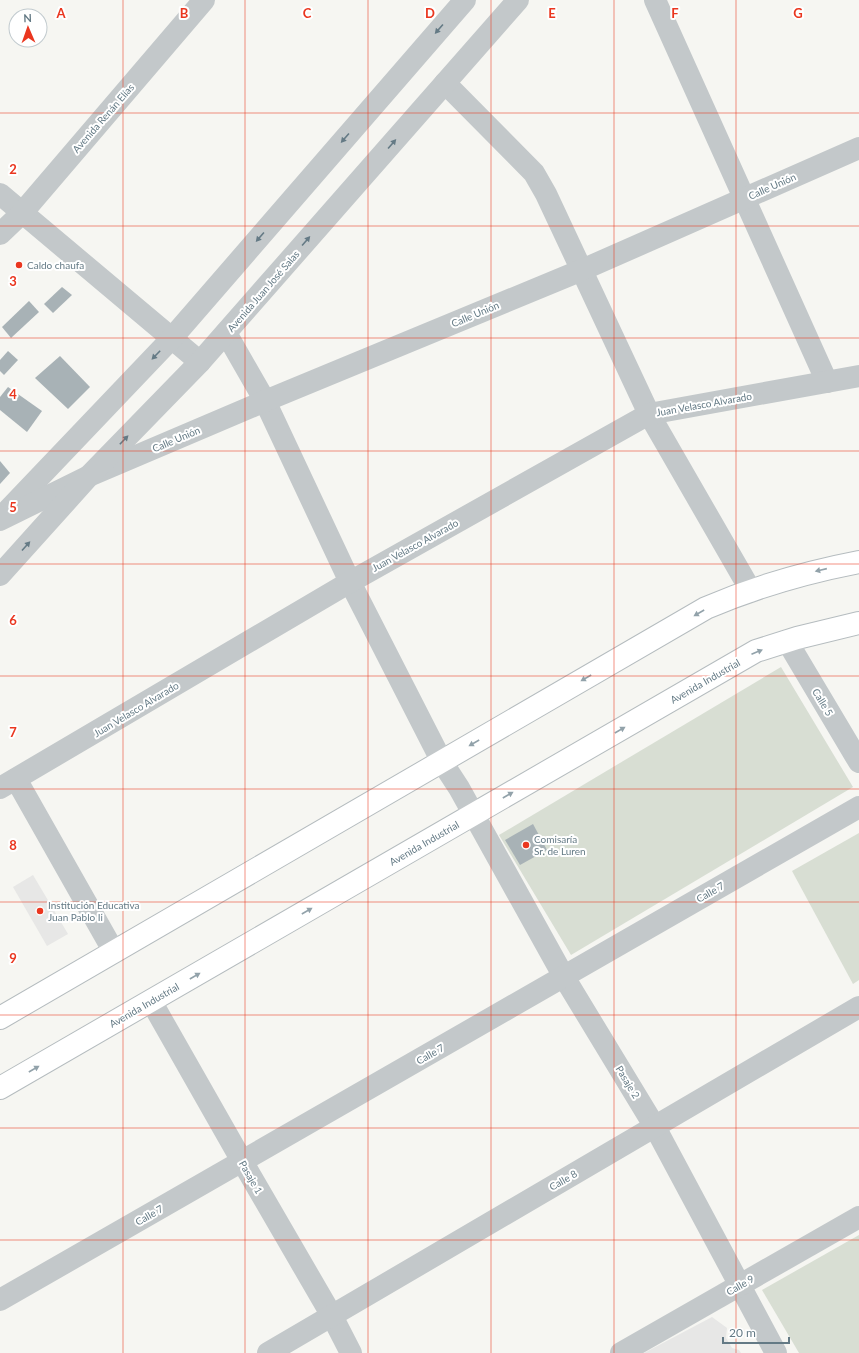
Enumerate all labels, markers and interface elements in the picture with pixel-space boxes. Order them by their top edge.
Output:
text: A [55,5,66,21]
text: B [180,5,189,21]
text: C [303,5,312,21]
text: D [425,5,435,21]
text: E [548,5,556,21]
text: F [671,5,679,21]
text: G [793,5,803,21]
north arrow [8,8,48,48]
text: N [23,11,32,24]
one-way arrow [435,24,444,35]
street label: Avenida Renán Elías [70,81,136,155]
one-way arrow [341,133,350,144]
one-way arrow [388,138,397,149]
text: 2 [9,161,17,177]
street label: Calle Unión [746,170,798,202]
one-way arrow [256,231,265,242]
one-way arrow [302,236,311,247]
street label: Avenida Juan José Salas [224,248,302,334]
place label: Caldo chaufa [27,259,84,271]
marker: Caldo chaufa [14,260,24,270]
text: 3 [9,273,17,289]
street label: Calle Unión [449,299,501,329]
one-way arrow [152,351,161,360]
text: 4 [9,386,17,402]
street label: Juan Velasco Alvarado [655,390,753,418]
street label: Calle Unión [150,424,202,454]
one-way arrow [119,435,129,445]
text: 5 [9,499,17,515]
street label: Juan Velasco Alvarado [370,516,461,574]
one-way arrow [21,541,31,551]
one-way arrow [815,567,827,573]
one-way arrow [693,609,705,616]
text: 6 [9,612,17,628]
one-way arrow [752,648,764,654]
street label: Avenida Industrial [668,656,742,706]
one-way arrow [581,674,591,682]
street label: Juan Velasco Alvarado [91,679,181,739]
street label: Calle 5 [810,686,836,718]
text: 7 [9,724,17,740]
one-way arrow [614,726,626,733]
one-way arrow [468,740,480,747]
one-way arrow [502,791,514,798]
street label: Avenida Industrial [387,818,461,868]
place label: Comisaría Sr. de Luren [534,833,586,857]
text: 8 [9,837,17,853]
marker: Comisaría Sr. de Luren [521,840,531,850]
street label: Calle 7 [694,879,726,905]
place label: Institución Educativa Juan Pablo Ii [48,899,140,923]
marker: Institución Educativa Juan Pablo Ii [35,906,45,916]
one-way arrow [301,907,313,914]
text: 9 [9,950,17,966]
one-way arrow [189,972,201,979]
street label: Avenida Industrial [107,980,181,1030]
street label: Calle 7 [414,1041,446,1067]
street label: Pasaje 2 [614,1063,643,1101]
one-way arrow [28,1065,40,1072]
street label: Pasaje 1 [237,1158,265,1196]
street label: Calle 8 [547,1167,579,1193]
street label: Calle 7 [133,1202,165,1228]
street label: Calle 9 [724,1272,756,1298]
scale bar [723,1319,789,1345]
text: 20 m [729,1325,756,1340]

